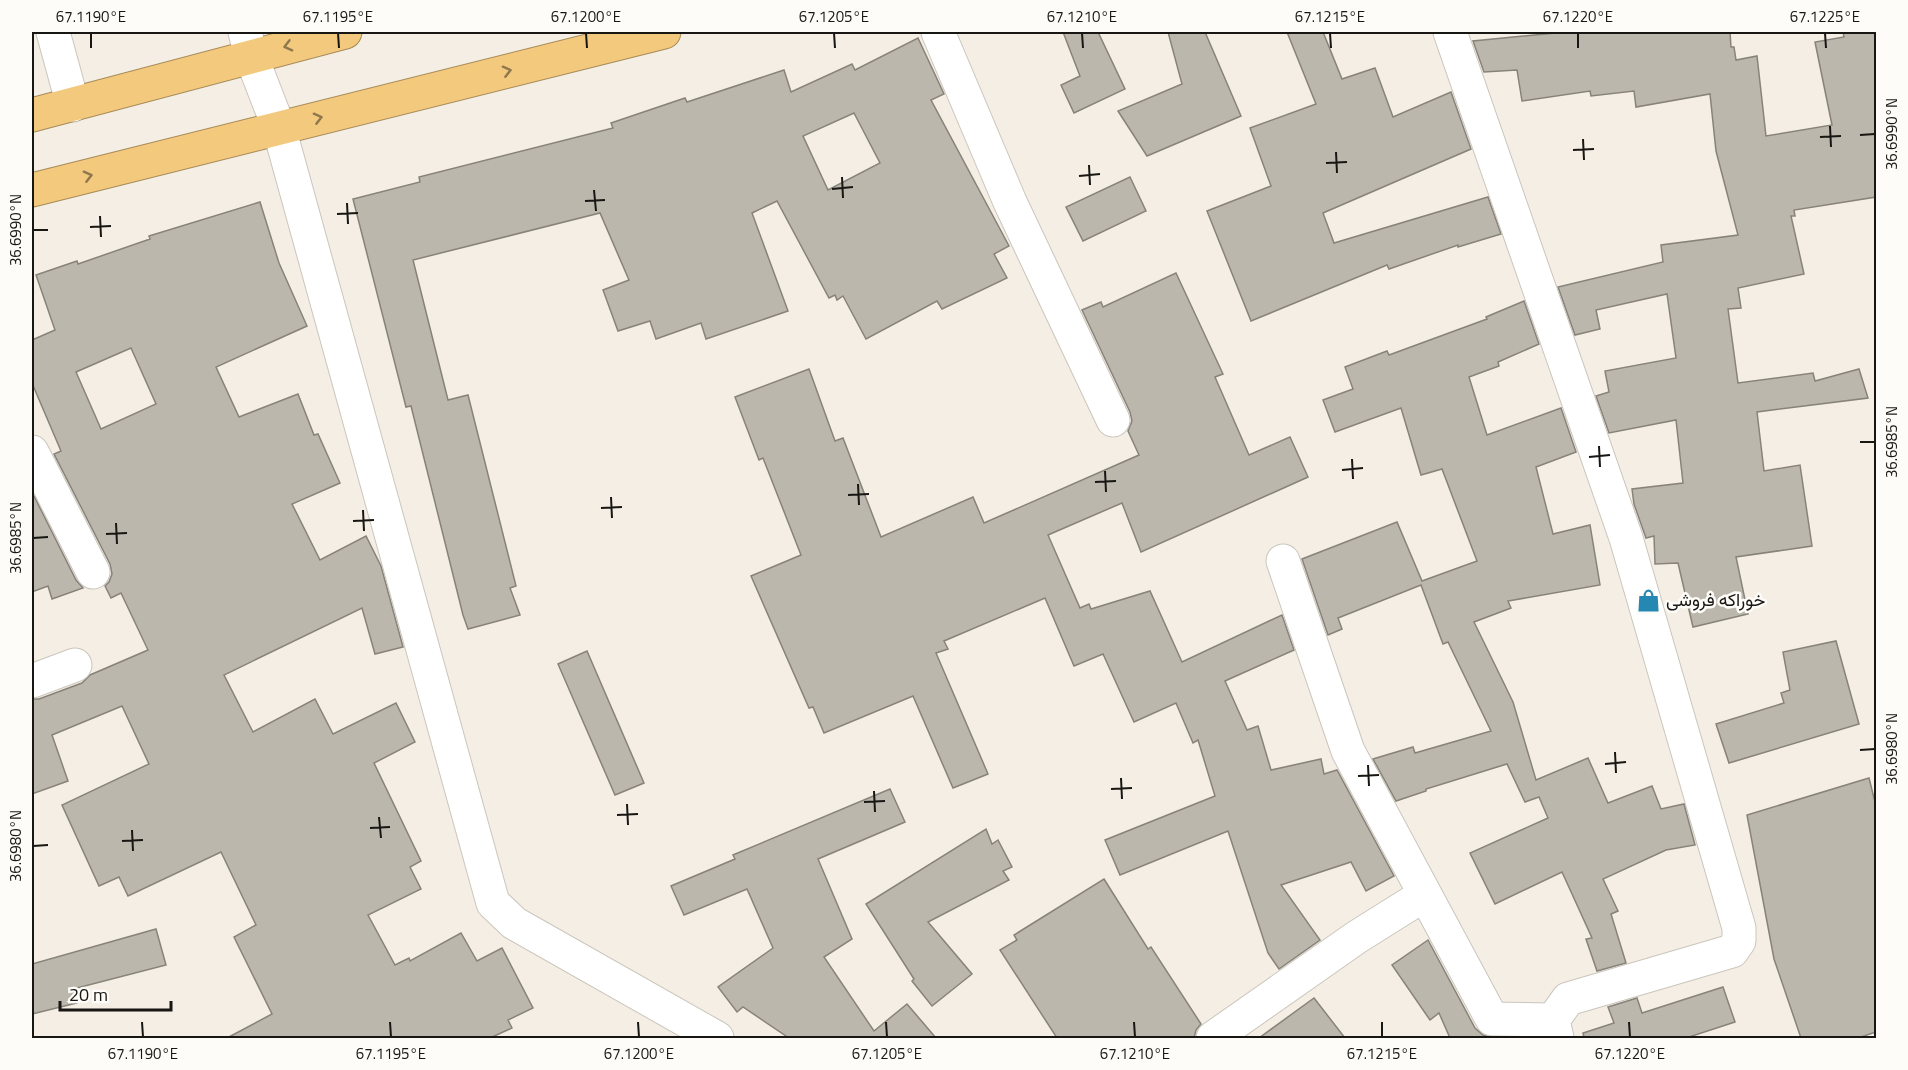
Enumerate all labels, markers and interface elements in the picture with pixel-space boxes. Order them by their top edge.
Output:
text: 67.1190°E [56,5,126,28]
text: 67.1195°E [303,5,373,28]
text: 67.1200°E [551,5,621,28]
text: 67.1205°E [799,5,869,28]
text: 67.1210°E [1047,5,1117,28]
text: 67.1215°E [1295,5,1365,28]
text: 67.1220°E [1543,5,1613,28]
text: 67.1225°E [1790,5,1860,28]
one-way arrow [283,39,293,52]
one-way arrow [502,65,512,78]
text: 36.6990°N [1880,98,1903,170]
one-way arrow [313,112,323,125]
one-way arrow [83,170,93,183]
text: 36.6990°N [4,194,27,266]
text: 36.6985°N [1880,406,1903,478]
text: 36.6985°N [4,502,27,574]
place label: خوراکه فروشی [1666,586,1765,613]
shop icon: خوراکه فروشی [1635,587,1661,613]
text: 36.6980°N [1880,713,1903,785]
text: 36.6980°N [4,810,27,882]
scale bar [60,974,171,1012]
text: 20 m [69,981,108,1008]
text: 67.1190°E [108,1042,178,1065]
text: 67.1195°E [356,1042,426,1065]
text: 67.1200°E [604,1042,674,1065]
text: 67.1205°E [852,1042,922,1065]
text: 67.1210°E [1100,1042,1170,1065]
text: 67.1215°E [1347,1042,1417,1065]
text: 67.1220°E [1595,1042,1665,1065]

